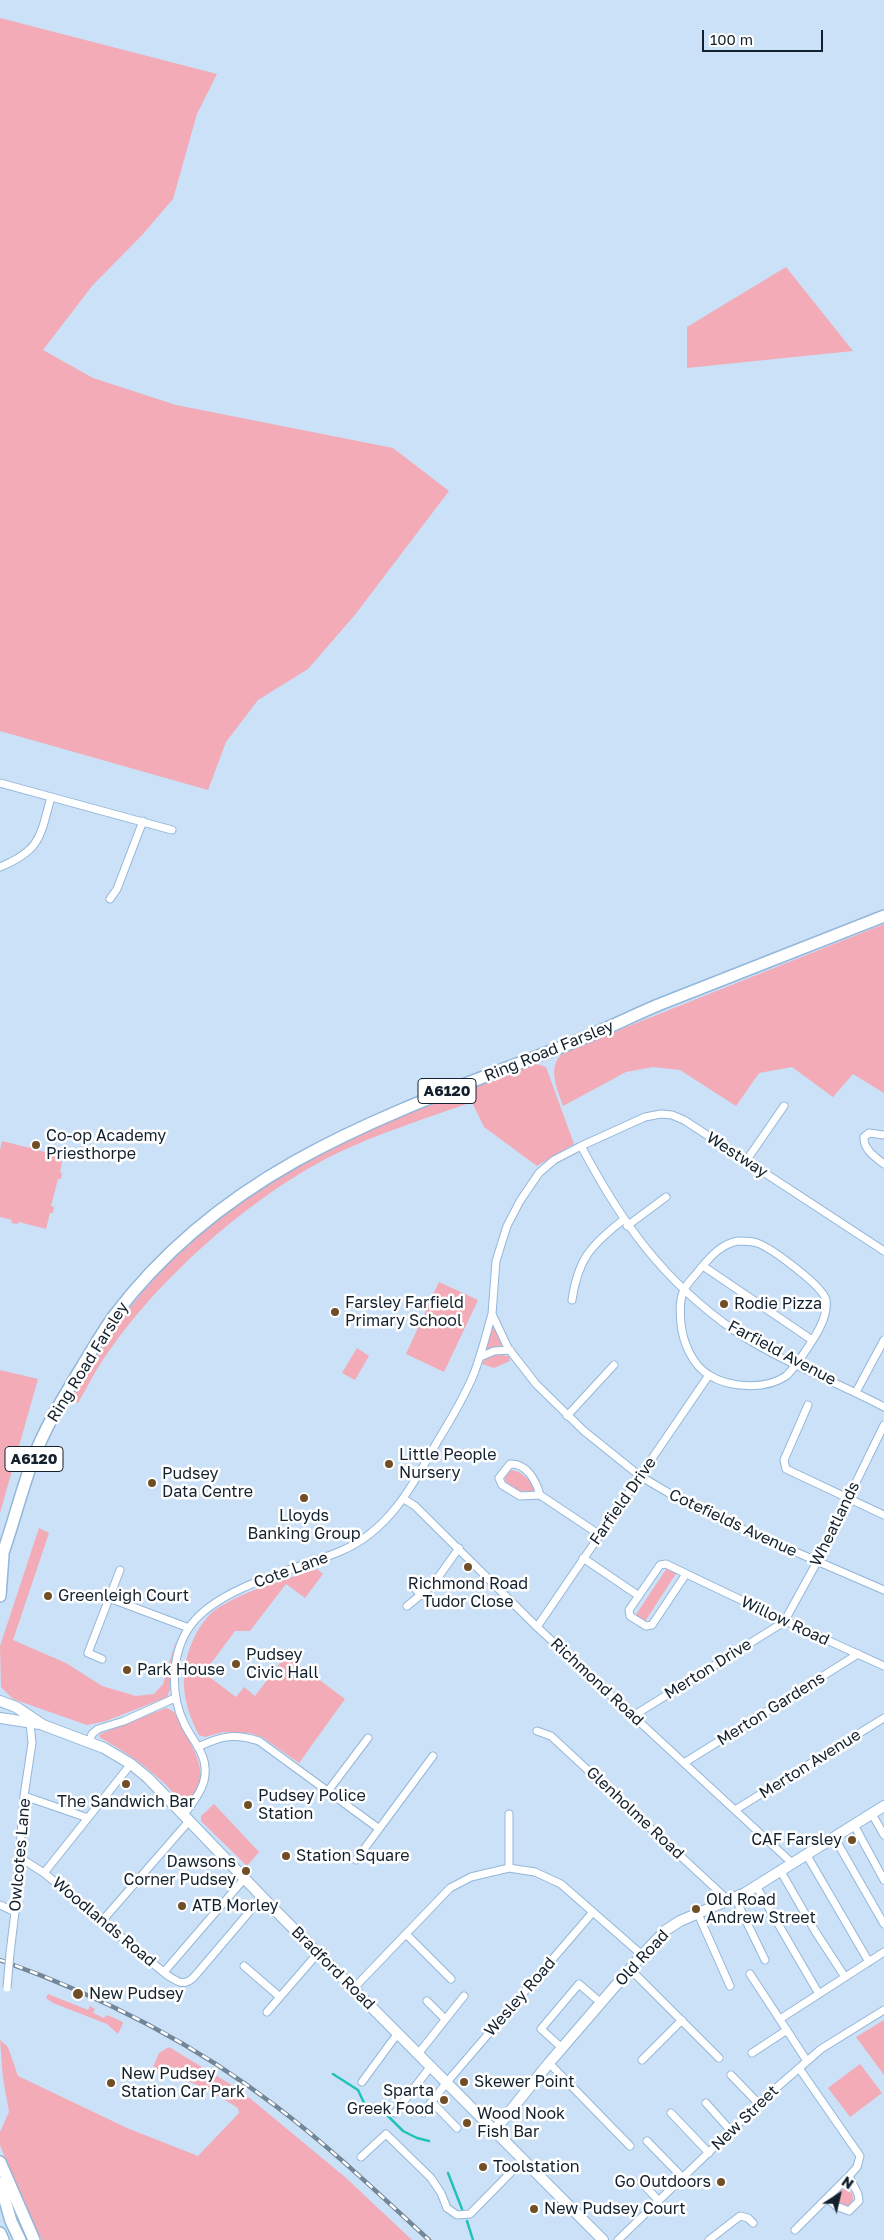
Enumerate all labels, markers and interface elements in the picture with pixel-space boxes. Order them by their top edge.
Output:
scale bar [704,20,825,52]
text: 100 m [710,30,753,48]
street label: Ring Road Farsley [481,1016,617,1086]
road number: A6120 [418,1078,476,1104]
place label: Co-op Academy Priesthorpe [46,1126,166,1164]
street label: Westway [703,1128,771,1182]
marker: Co-op Academy Priesthorpe [30,1139,42,1151]
place label: Farsley Farfield Primary School [345,1293,464,1331]
place label: Rodie Pizza [734,1294,822,1314]
street label: Ring Road Farsley [43,1298,133,1426]
marker: Rodie Pizza [718,1298,730,1310]
marker: Farsley Farfield Primary School [329,1306,341,1318]
street label: Farfield Avenue [725,1316,839,1390]
place label: Little People Nursery [399,1445,497,1483]
road number: A6120 [5,1446,63,1472]
street label: Farfield Drive [586,1453,660,1549]
marker: Little People Nursery [383,1458,395,1470]
place label: Pudsey Data Centre [162,1464,253,1502]
marker: Pudsey Data Centre [146,1477,158,1489]
street label: Wheatlands [806,1478,864,1570]
street label: Cotefields Avenue [666,1485,800,1561]
marker: Lloyds Banking Group [298,1492,310,1504]
place label: Lloyds Banking Group [247,1506,361,1544]
street label: Cote Lane [251,1548,331,1592]
marker: Richmond Road Tudor Close [462,1561,474,1573]
place label: Richmond Road Tudor Close [408,1574,528,1612]
place label: Greenleigh Court [58,1586,189,1606]
marker: Greenleigh Court [42,1590,54,1602]
street label: Willow Road [738,1592,832,1650]
street label: Richmond Road [546,1634,648,1730]
street label: Merton Drive [661,1635,755,1703]
place label: Pudsey Civic Hall [246,1645,319,1683]
marker: Pudsey Civic Hall [230,1658,242,1670]
place label: Park House [137,1660,225,1680]
marker: Park House [121,1664,133,1676]
street label: Merton Gardens [714,1668,828,1750]
street label: Merton Avenue [756,1725,864,1803]
street label: Glenholme Road [582,1763,688,1863]
marker: The Sandwich Bar [120,1778,132,1790]
place label: Pudsey Police Station [258,1786,366,1824]
place label: The Sandwich Bar [57,1792,195,1812]
street label: Owlcotes Lane [5,1798,35,1912]
marker: Pudsey Police Station [242,1799,254,1811]
place label: CAF Farsley [751,1830,842,1850]
marker: CAF Farsley [846,1834,858,1846]
place label: Station Square [296,1846,409,1866]
marker: Station Square [280,1850,292,1862]
place label: Dawsons Corner Pudsey [124,1852,236,1890]
marker: Dawsons Corner Pudsey [240,1865,252,1877]
street label: Woodlands Road [48,1873,160,1971]
place label: Old Road Andrew Street [706,1890,816,1928]
place label: ATB Morley [192,1896,279,1916]
marker: ATB Morley [176,1900,188,1912]
marker: Old Road Andrew Street [690,1903,702,1915]
street label: Bradford Road [287,1922,379,2014]
street label: Old Road [611,1926,673,1990]
street label: Wesley Road [480,1954,560,2040]
place label: New Pudsey [89,1984,184,2004]
marker: New Pudsey [71,1987,85,2001]
place label: New Pudsey Station Car Park [121,2064,245,2102]
place label: Skewer Point [474,2072,575,2092]
marker: Skewer Point [458,2076,470,2088]
marker: New Pudsey Station Car Park [105,2077,117,2089]
place label: Sparta Greek Food [347,2081,434,2119]
street label: New Street [708,2081,782,2155]
marker: Sparta Greek Food [438,2094,450,2106]
place label: Wood Nook Fish Bar [477,2104,565,2142]
marker: Wood Nook Fish Bar [461,2117,473,2129]
place label: Toolstation [493,2157,580,2177]
marker: Toolstation [477,2161,489,2173]
north arrow [814,2170,864,2220]
place label: Go Outdoors [614,2172,711,2192]
text: N [839,2172,857,2192]
marker: Go Outdoors [715,2176,727,2188]
place label: New Pudsey Court [544,2199,686,2219]
marker: New Pudsey Court [528,2203,540,2215]

